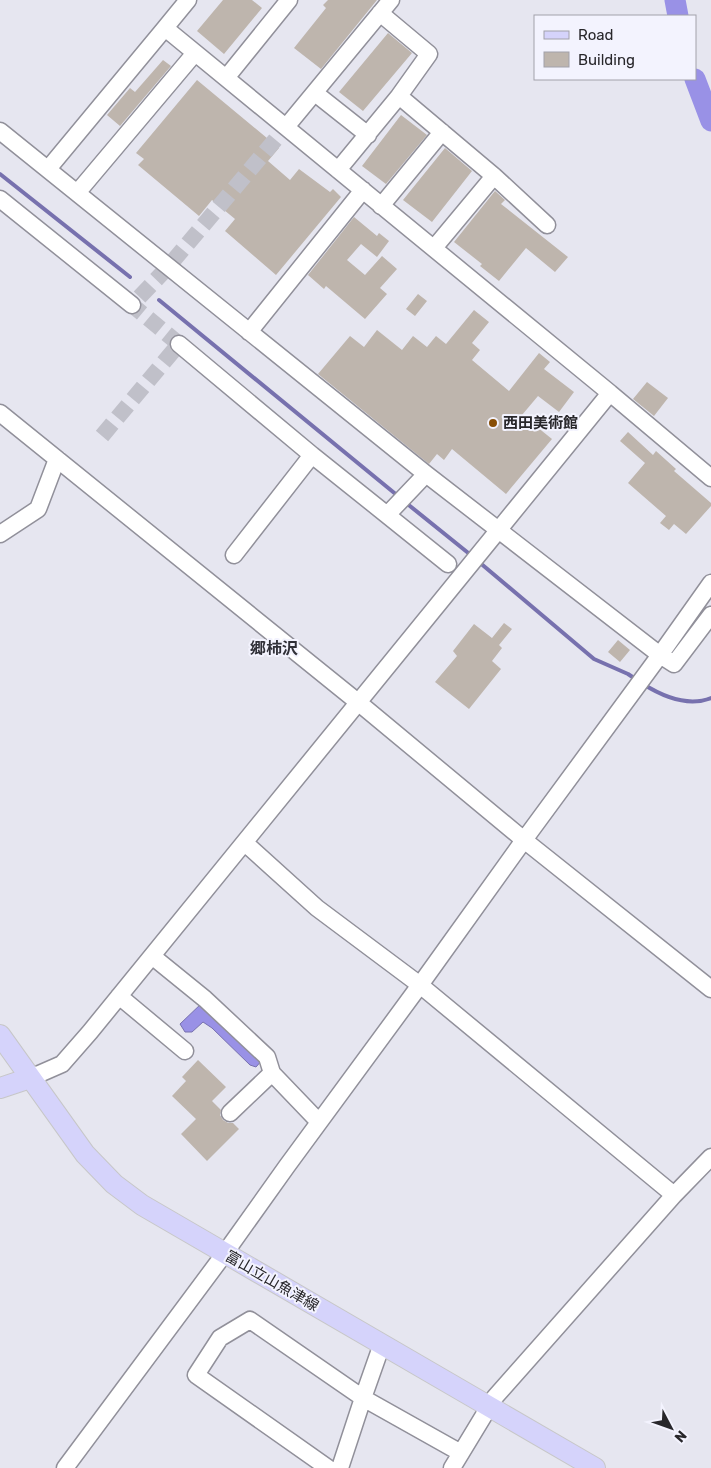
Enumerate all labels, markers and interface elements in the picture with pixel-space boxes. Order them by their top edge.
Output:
legend [534,15,696,80]
text: Road [578,26,614,44]
text: Building [578,51,635,69]
place label: 西田美術館 [503,414,578,432]
marker: 西田美術館 [487,417,499,429]
district label: 郷柿沢 [250,639,298,658]
street label: 富山立山魚津線 [222,1247,322,1315]
north arrow [646,1403,696,1453]
text: N [671,1427,690,1446]

